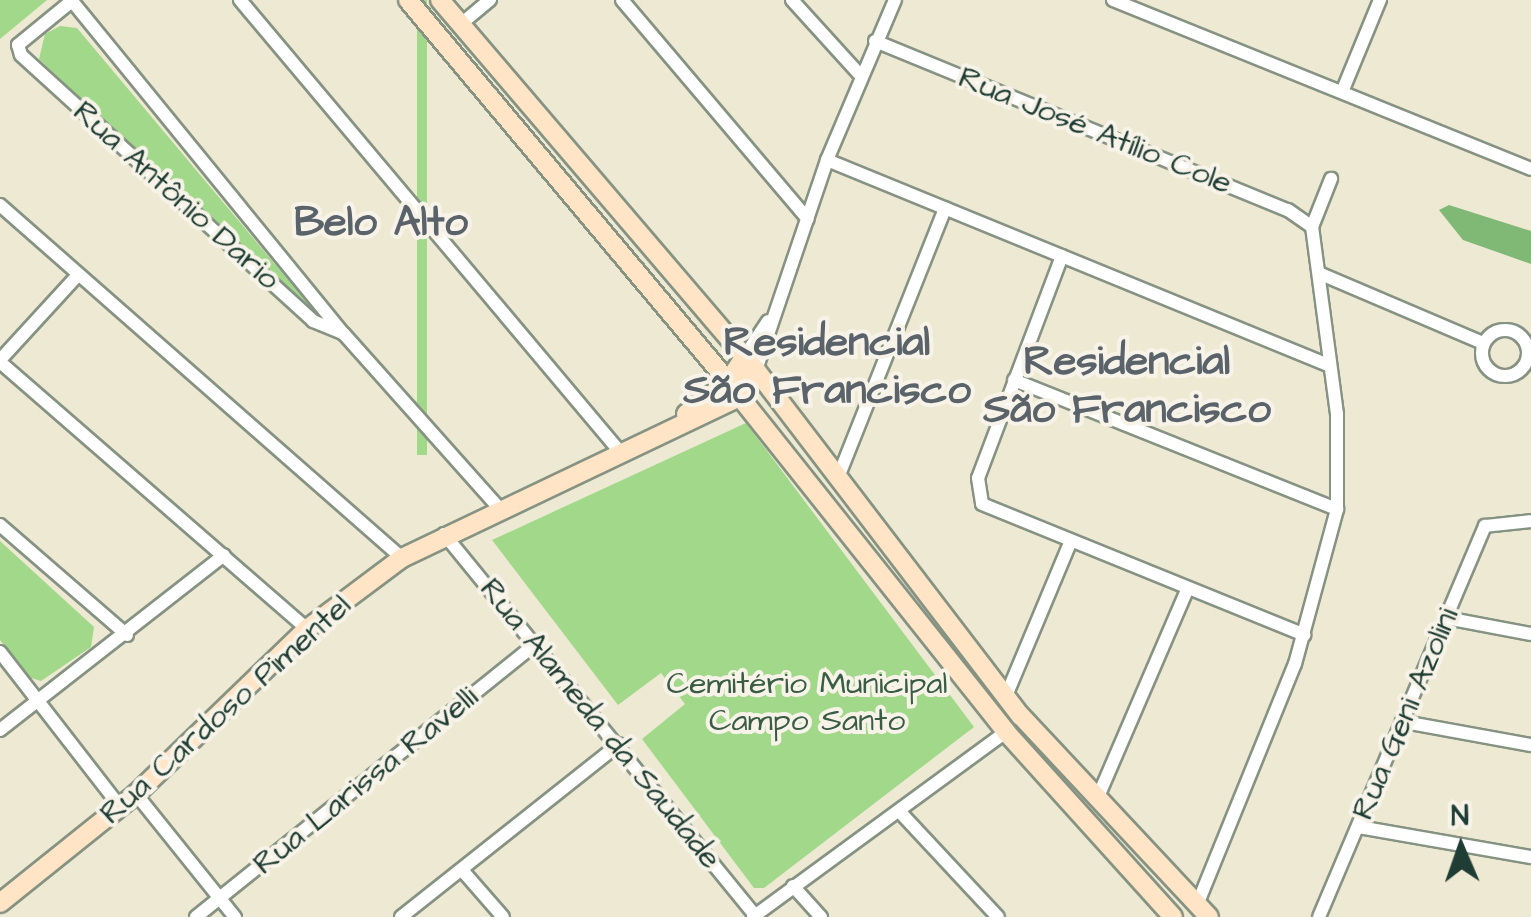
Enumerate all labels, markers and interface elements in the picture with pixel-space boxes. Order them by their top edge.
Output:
street label: Rua José Atílio Cole [953,59,1237,203]
street label: Rua Antônio Dario [65,93,287,299]
district label: Belo Alto [294,198,468,248]
district label: Residencial São Francisco [683,318,971,416]
district label: Residencial São Francisco [983,337,1271,436]
street label: Rua Alameda da Saudade [471,571,729,877]
street label: Rua Cardoso Pimentel [92,587,360,833]
street label: Rua Geni Azolini [1344,602,1468,826]
park label: Cemitério Municipal Campo Santo [666,666,948,741]
street label: Rua Larissa Ravelli [246,679,486,883]
north arrow [1411,797,1511,897]
text: N [1450,797,1469,836]

